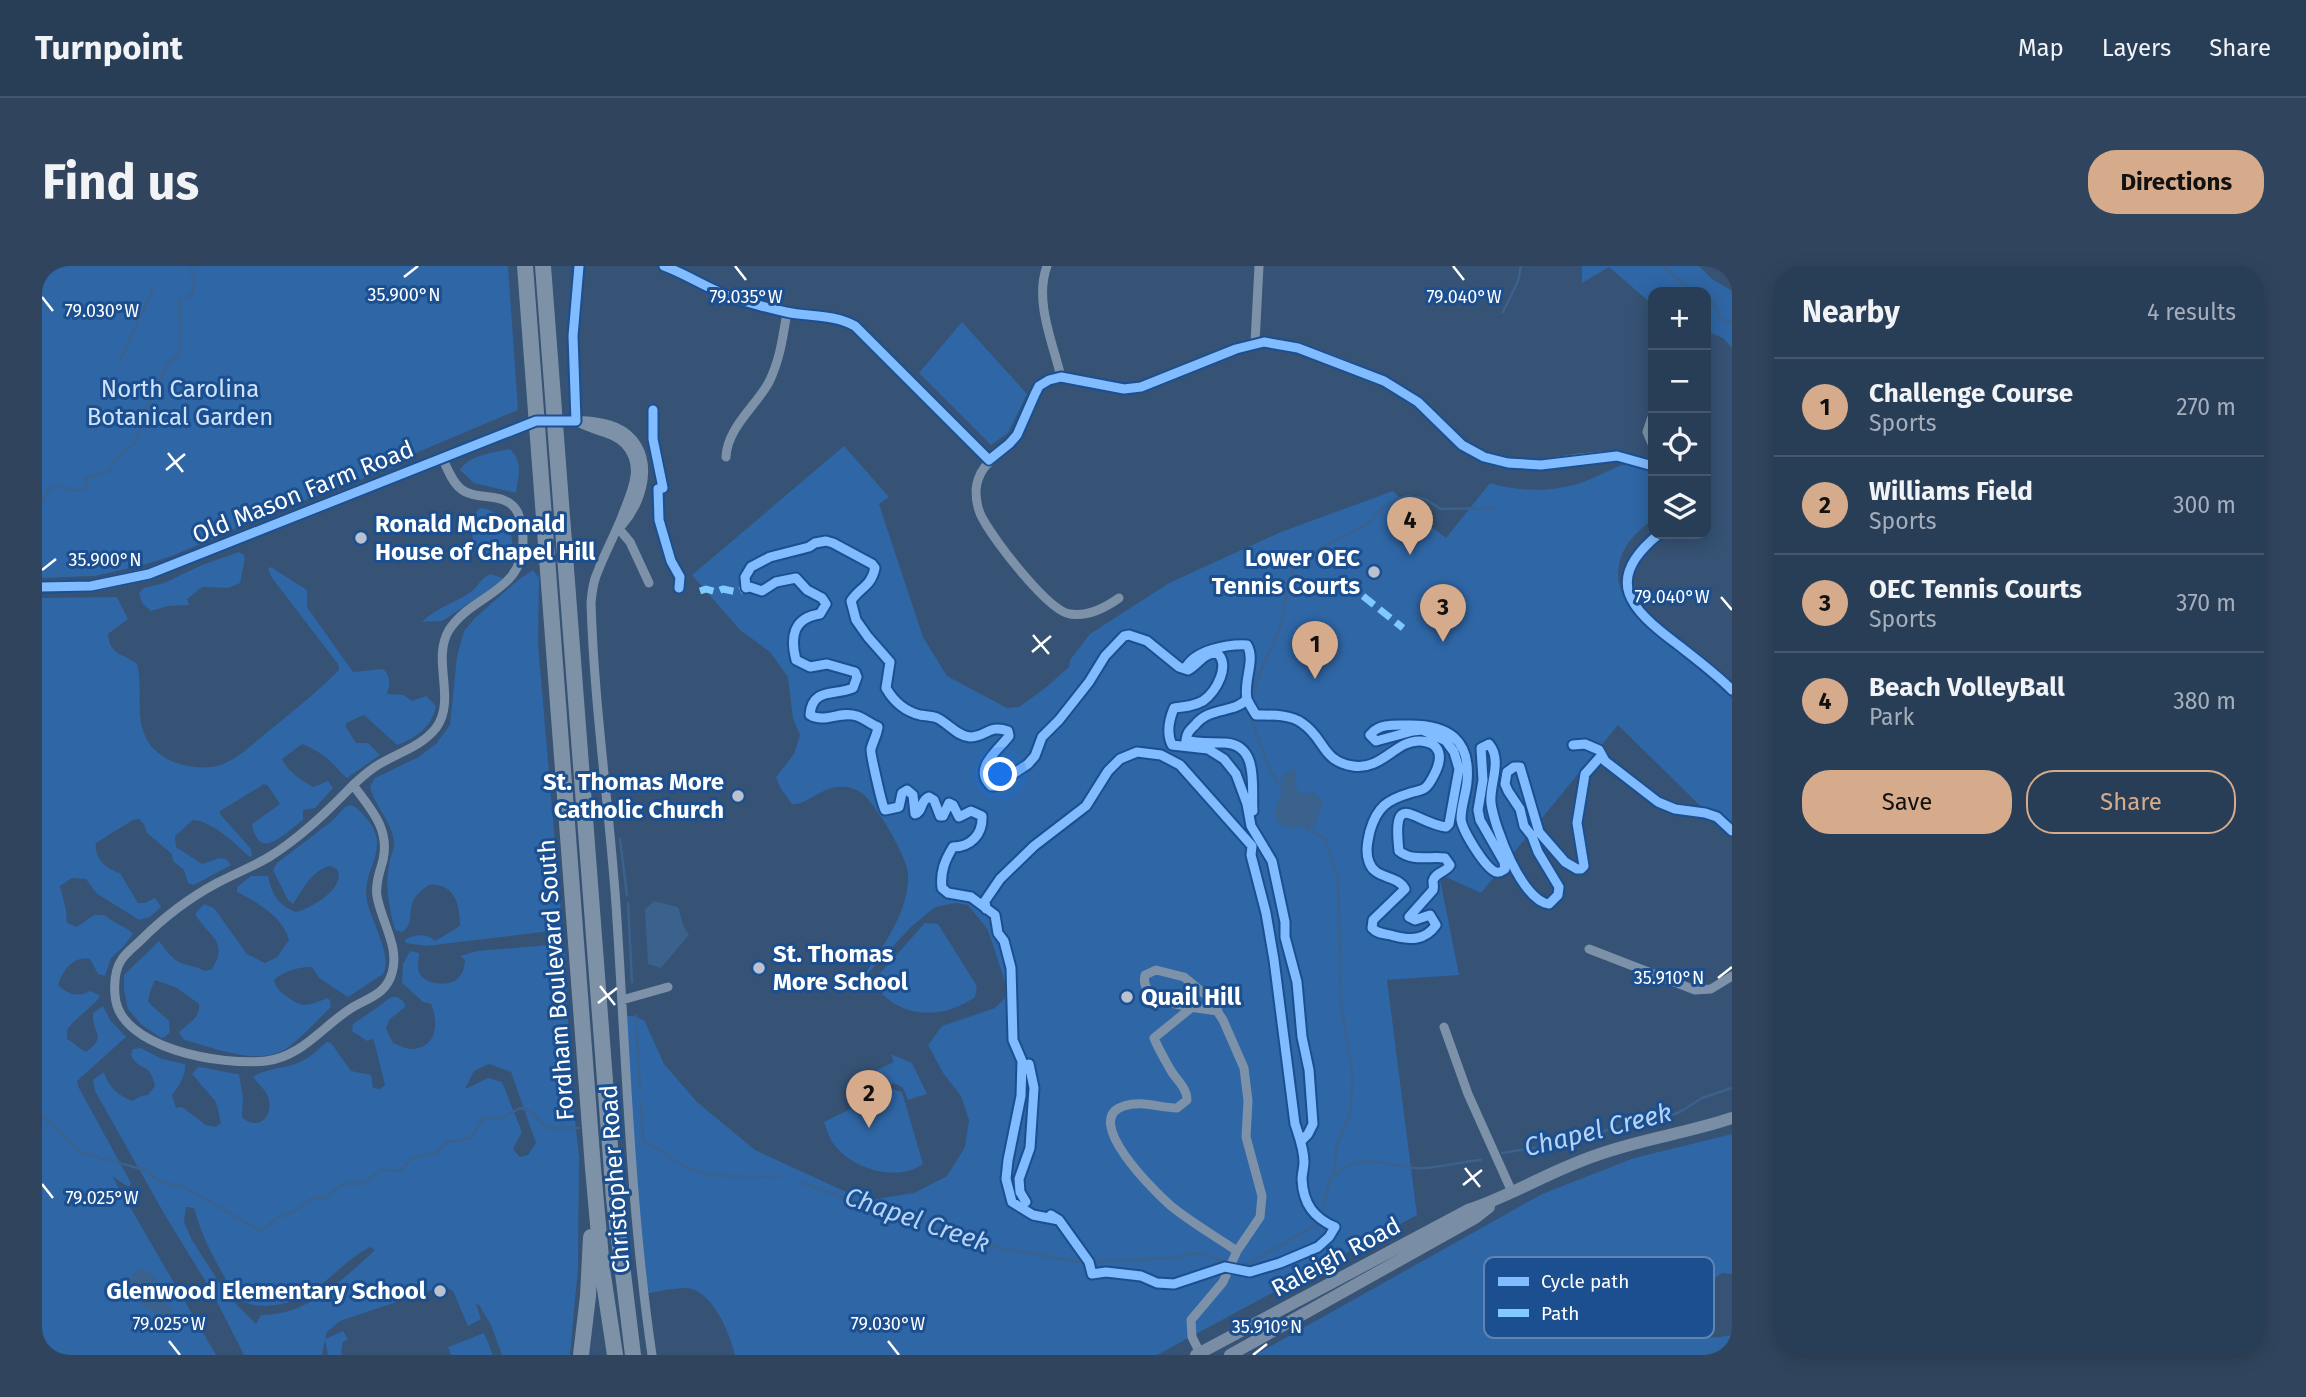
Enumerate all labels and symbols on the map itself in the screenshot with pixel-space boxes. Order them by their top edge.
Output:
text: 35.900°N [367,284,441,306]
text: 79.035°W [709,286,783,308]
text: 79.040°W [1426,286,1502,308]
text: 79.030°W [65,300,139,322]
park label: North Carolina Botanical Garden [87,375,273,431]
street label: Old Mason Farm Road [188,435,418,549]
pin: 4 [1387,497,1433,555]
place label: Ronald McDonald House of Chapel Hill [375,510,596,566]
marker: Ronald McDonald House of Chapel Hill [353,530,369,546]
place label: Lower OEC Tennis Courts [1212,544,1360,600]
text: 35.900°N [68,549,142,571]
marker: Lower OEC Tennis Courts [1366,564,1382,580]
pin: 3 [1420,584,1466,642]
text: 79.040°W [1634,586,1710,608]
pin: 1 [1292,621,1338,679]
your location [983,757,1017,791]
place label: St. Thomas More Catholic Church [543,768,724,824]
marker: St. Thomas More Catholic Church [730,788,746,804]
street label: Fordham Boulevard South [532,838,580,1122]
place label: St. Thomas More School [773,940,909,996]
marker: St. Thomas More School [751,960,767,976]
text: 35.910°N [1634,967,1704,989]
place label: Quail Hill [1141,983,1242,1011]
marker: Quail Hill [1119,989,1135,1005]
pin: 2 [846,1070,892,1128]
street label: Christopher Road [594,1084,636,1274]
water label: Chapel Creek [1521,1097,1675,1163]
water label: Chapel Creek [841,1181,993,1259]
text: 79.025°W [65,1187,139,1209]
street label: Raleigh Road [1267,1211,1405,1303]
legend [1484,1257,1714,1338]
text: Cycle path [1541,1270,1629,1293]
place label: Glenwood Elementary School [106,1277,427,1305]
marker: Glenwood Elementary School [432,1283,448,1299]
text: Path [1541,1302,1579,1325]
text: 79.025°W [132,1313,206,1335]
text: 79.030°W [851,1313,925,1335]
text: 35.910°N [1232,1316,1302,1338]

